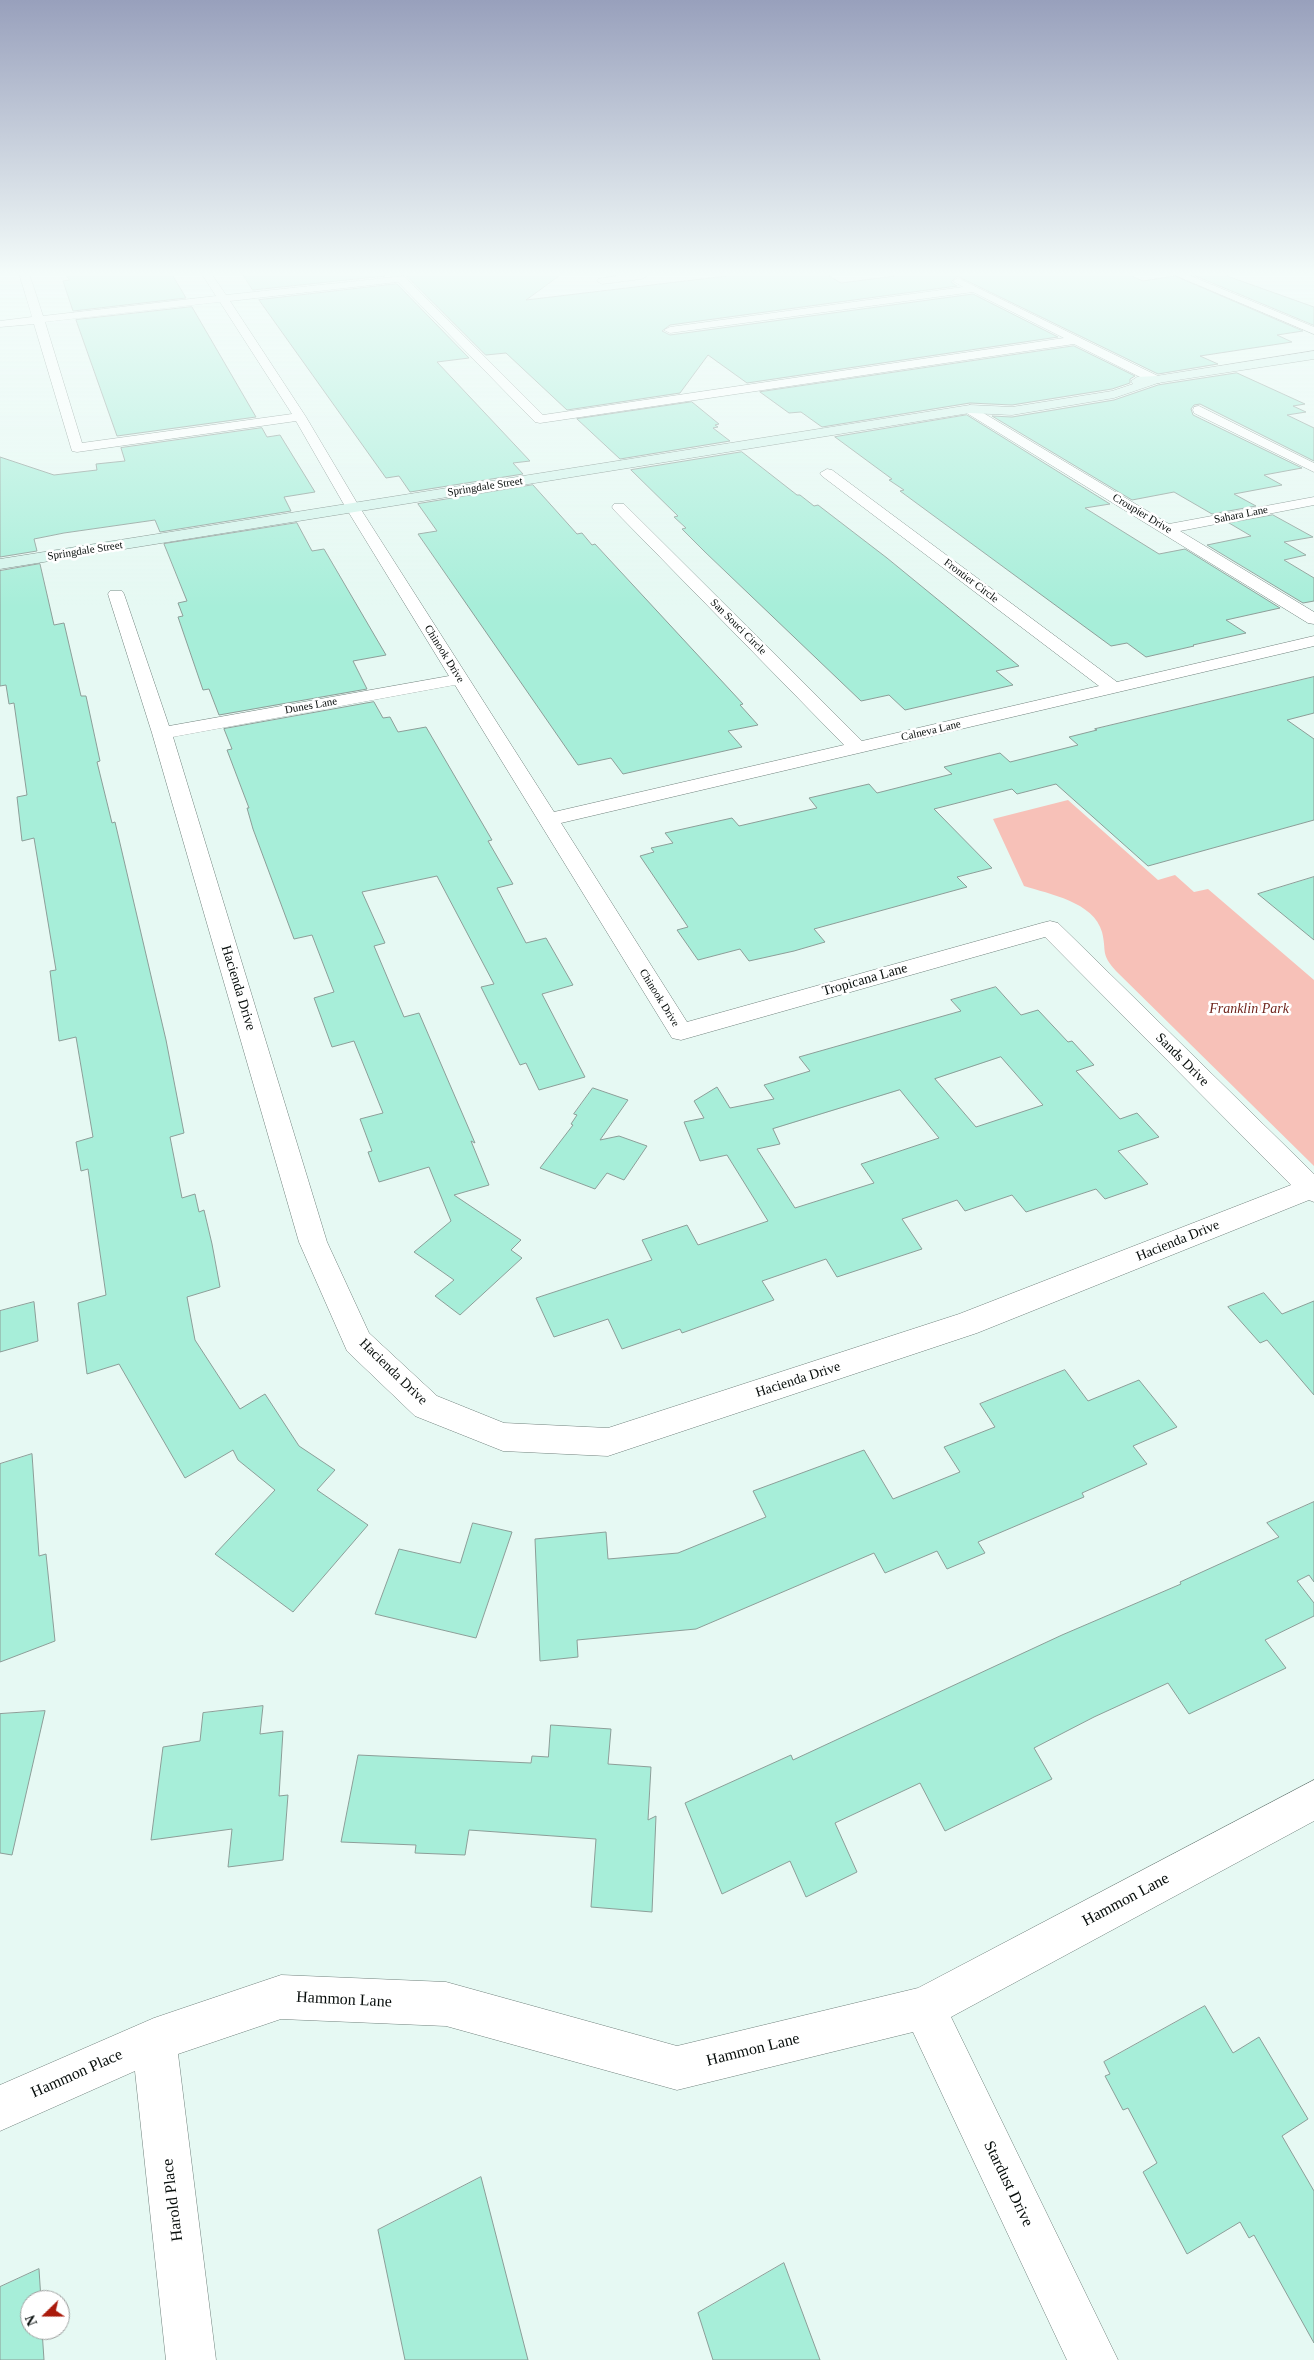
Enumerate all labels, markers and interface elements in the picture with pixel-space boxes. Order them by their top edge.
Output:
street label: Springdale Street [446,475,524,499]
street label: Croupier Drive [1110,491,1174,537]
street label: Sahara Lane [1213,503,1269,527]
street label: Springdale Street [46,539,124,563]
street label: Frontier Circle [941,556,1001,606]
street label: San Souci Circle [707,596,769,658]
street label: Chinook Drive [421,623,467,685]
street label: Dunes Lane [284,695,338,717]
street label: Calneva Lane [900,718,962,744]
street label: Hacienda Drive [217,943,259,1033]
street label: Tropicana Lane [821,960,909,1000]
street label: Chinook Drive [636,967,682,1029]
park label: Franklin Park [1209,1001,1289,1017]
street label: Sands Drive [1152,1030,1212,1090]
street label: Hacienda Drive [1134,1217,1222,1265]
street label: Hacienda Drive [355,1335,431,1409]
street label: Hacienda Drive [753,1358,843,1402]
street label: Hammon Lane [1079,1869,1173,1931]
street label: Hammon Lane [296,1988,392,2012]
street label: Hammon Lane [704,2029,802,2071]
street label: Hammon Place [28,2045,126,2103]
street label: Stardust Drive [979,2138,1037,2230]
street label: Harold Place [158,2158,188,2242]
north arrow [20,2290,70,2340]
text: N [23,2313,40,2328]

